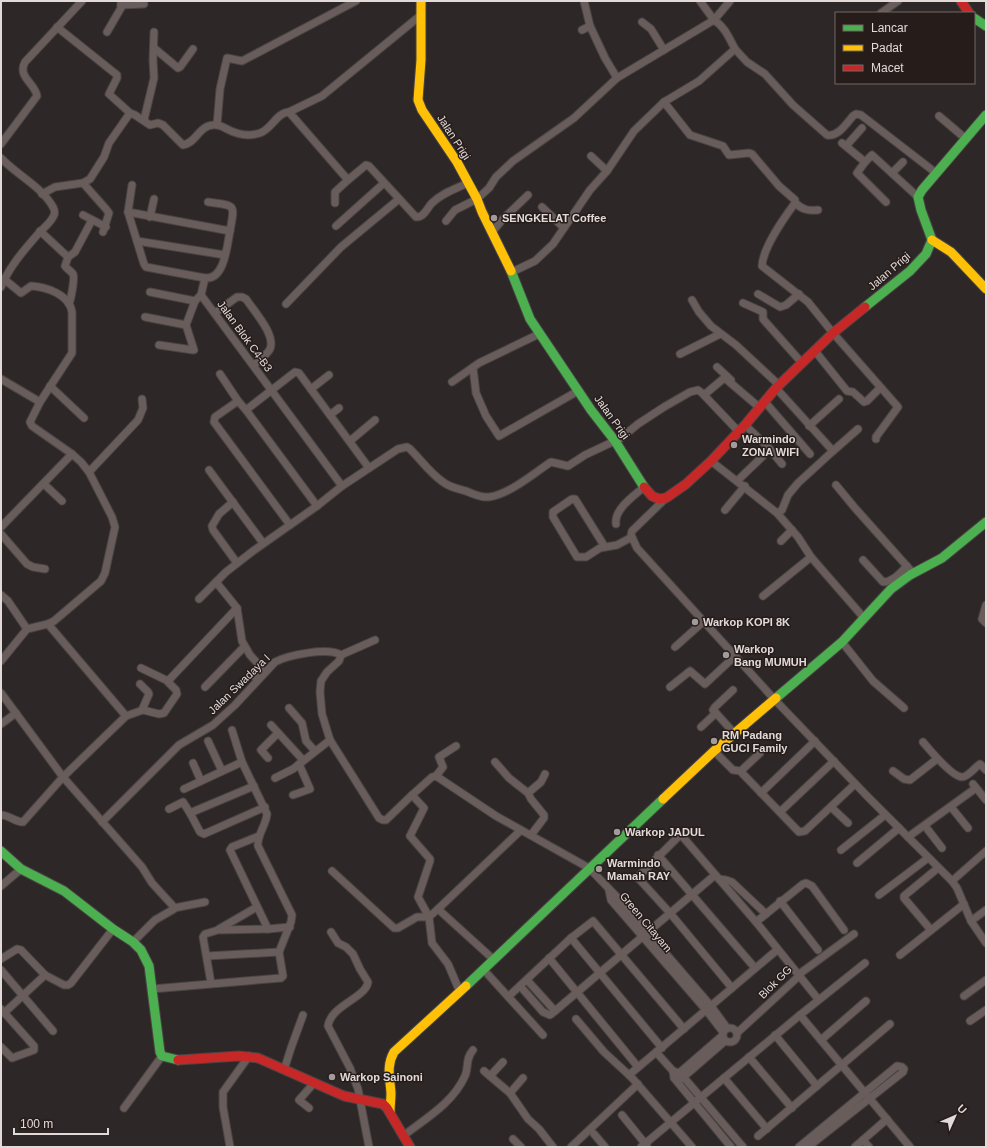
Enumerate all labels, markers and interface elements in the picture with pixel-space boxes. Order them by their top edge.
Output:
legend [835,12,975,84]
text: Lancar [871,21,908,35]
text: Padat [871,41,903,55]
text: Macet [871,61,904,75]
street label: Jalan Prigi [435,112,473,162]
place label: SENGKELAT Coffee [502,212,606,224]
marker: SENGKELAT Coffee [489,213,499,223]
street label: Jalan Prigi [866,250,912,292]
street label: Jalan Blok C4-B3 [215,298,275,374]
street label: Jalan Prigi [592,393,632,441]
place label: Warmindo ZONA WIFI [742,433,799,458]
marker: Warmindo ZONA WIFI [729,440,739,450]
place label: Warkop KOPI 8K [703,616,790,628]
marker: Warkop KOPI 8K [690,617,700,627]
place label: Warkop Bang MUMUH [734,643,807,668]
marker: Warkop Bang MUMUH [721,650,731,660]
street label: Jalan Swadaya I [206,652,272,716]
place label: RM Padang GUCI Family [722,729,788,754]
marker: RM Padang GUCI Family [709,736,719,746]
place label: Warkop JADUL [625,826,705,838]
marker: Warkop JADUL [612,827,622,837]
place label: Warmindo Mamah RAY [607,857,671,882]
marker: Warmindo Mamah RAY [594,864,604,874]
street label: Green Citayam [618,890,674,954]
street label: Blok GG [756,963,794,1001]
place label: Warkop Sainoni [340,1071,423,1083]
marker: Warkop Sainoni [327,1072,337,1082]
north arrow [935,1096,975,1136]
text: U [955,1102,969,1116]
scale bar [14,1110,108,1136]
text: 100 m [20,1117,53,1131]

